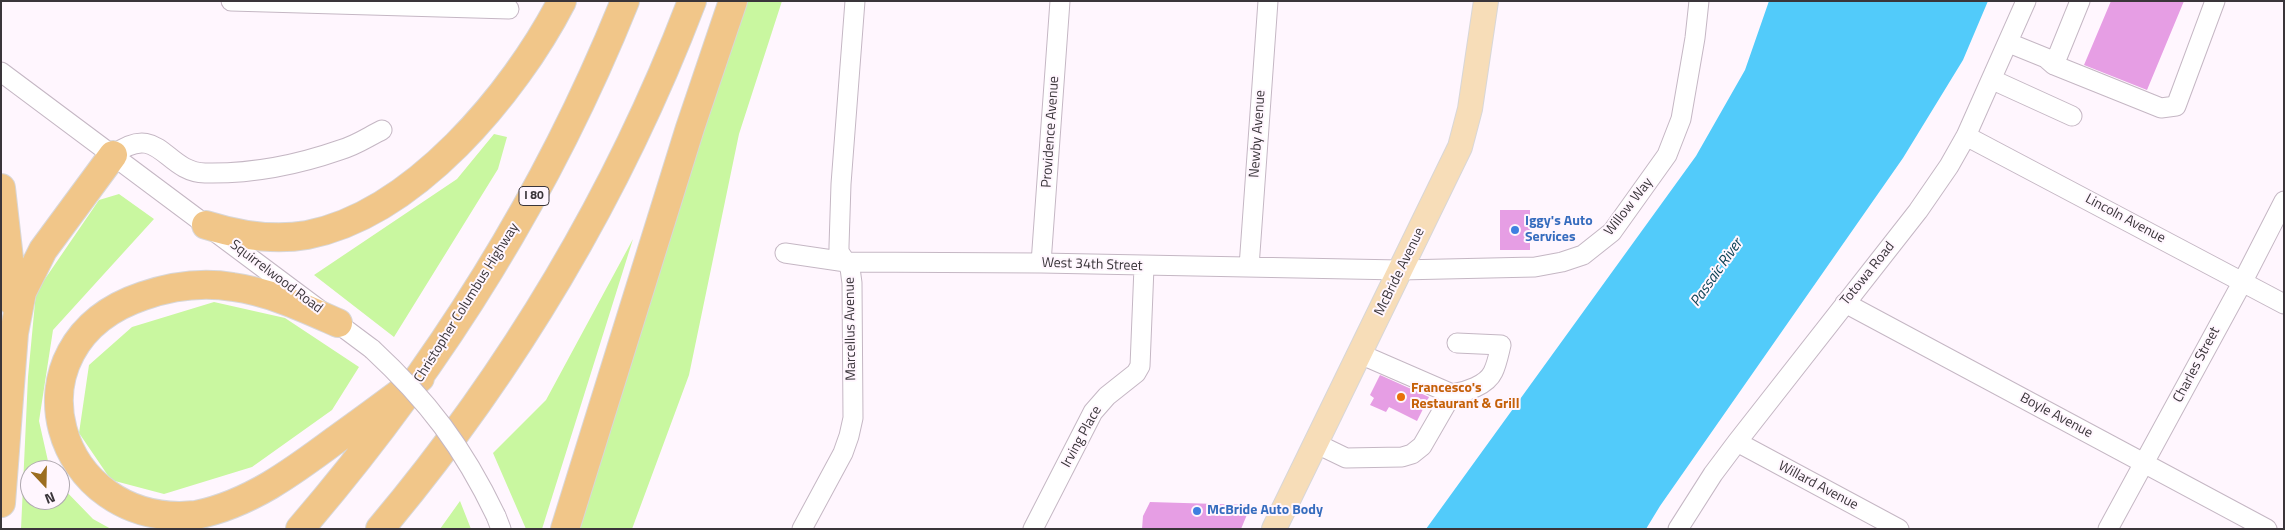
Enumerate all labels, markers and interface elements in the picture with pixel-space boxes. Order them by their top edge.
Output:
street label: Providence Avenue [1039,76,1063,188]
street label: Newby Avenue [1247,90,1269,178]
street label: Willow Way [1601,175,1657,239]
road number: I 80 [519,187,549,206]
street label: Lincoln Avenue [2082,191,2168,247]
place label: Iggy's Auto Services [1525,214,1593,246]
street label: Christopher Columbus Highway [411,220,523,386]
marker: Iggy's Auto Services [1509,224,1521,236]
street label: McBride Avenue [1371,225,1429,319]
water label: Passaic River [1687,236,1747,310]
street label: Squirrelwood Road [226,237,326,317]
street label: Totowa Road [1837,239,1899,309]
street label: West 34th Street [1041,255,1143,275]
street label: Marcellus Avenue [842,277,860,381]
street label: Charles Street [2170,324,2224,406]
place label: Francesco's Restaurant & Grill [1411,381,1519,414]
street label: Boyle Avenue [2017,390,2095,442]
marker: Francesco's Restaurant & Grill [1395,391,1407,403]
street label: Irving Place [1058,403,1106,471]
street label: Willard Avenue [1775,458,1861,514]
north arrow [20,460,70,510]
text: N [42,487,58,510]
place label: McBride Auto Body [1207,503,1323,519]
marker: McBride Auto Body [1191,505,1203,517]

